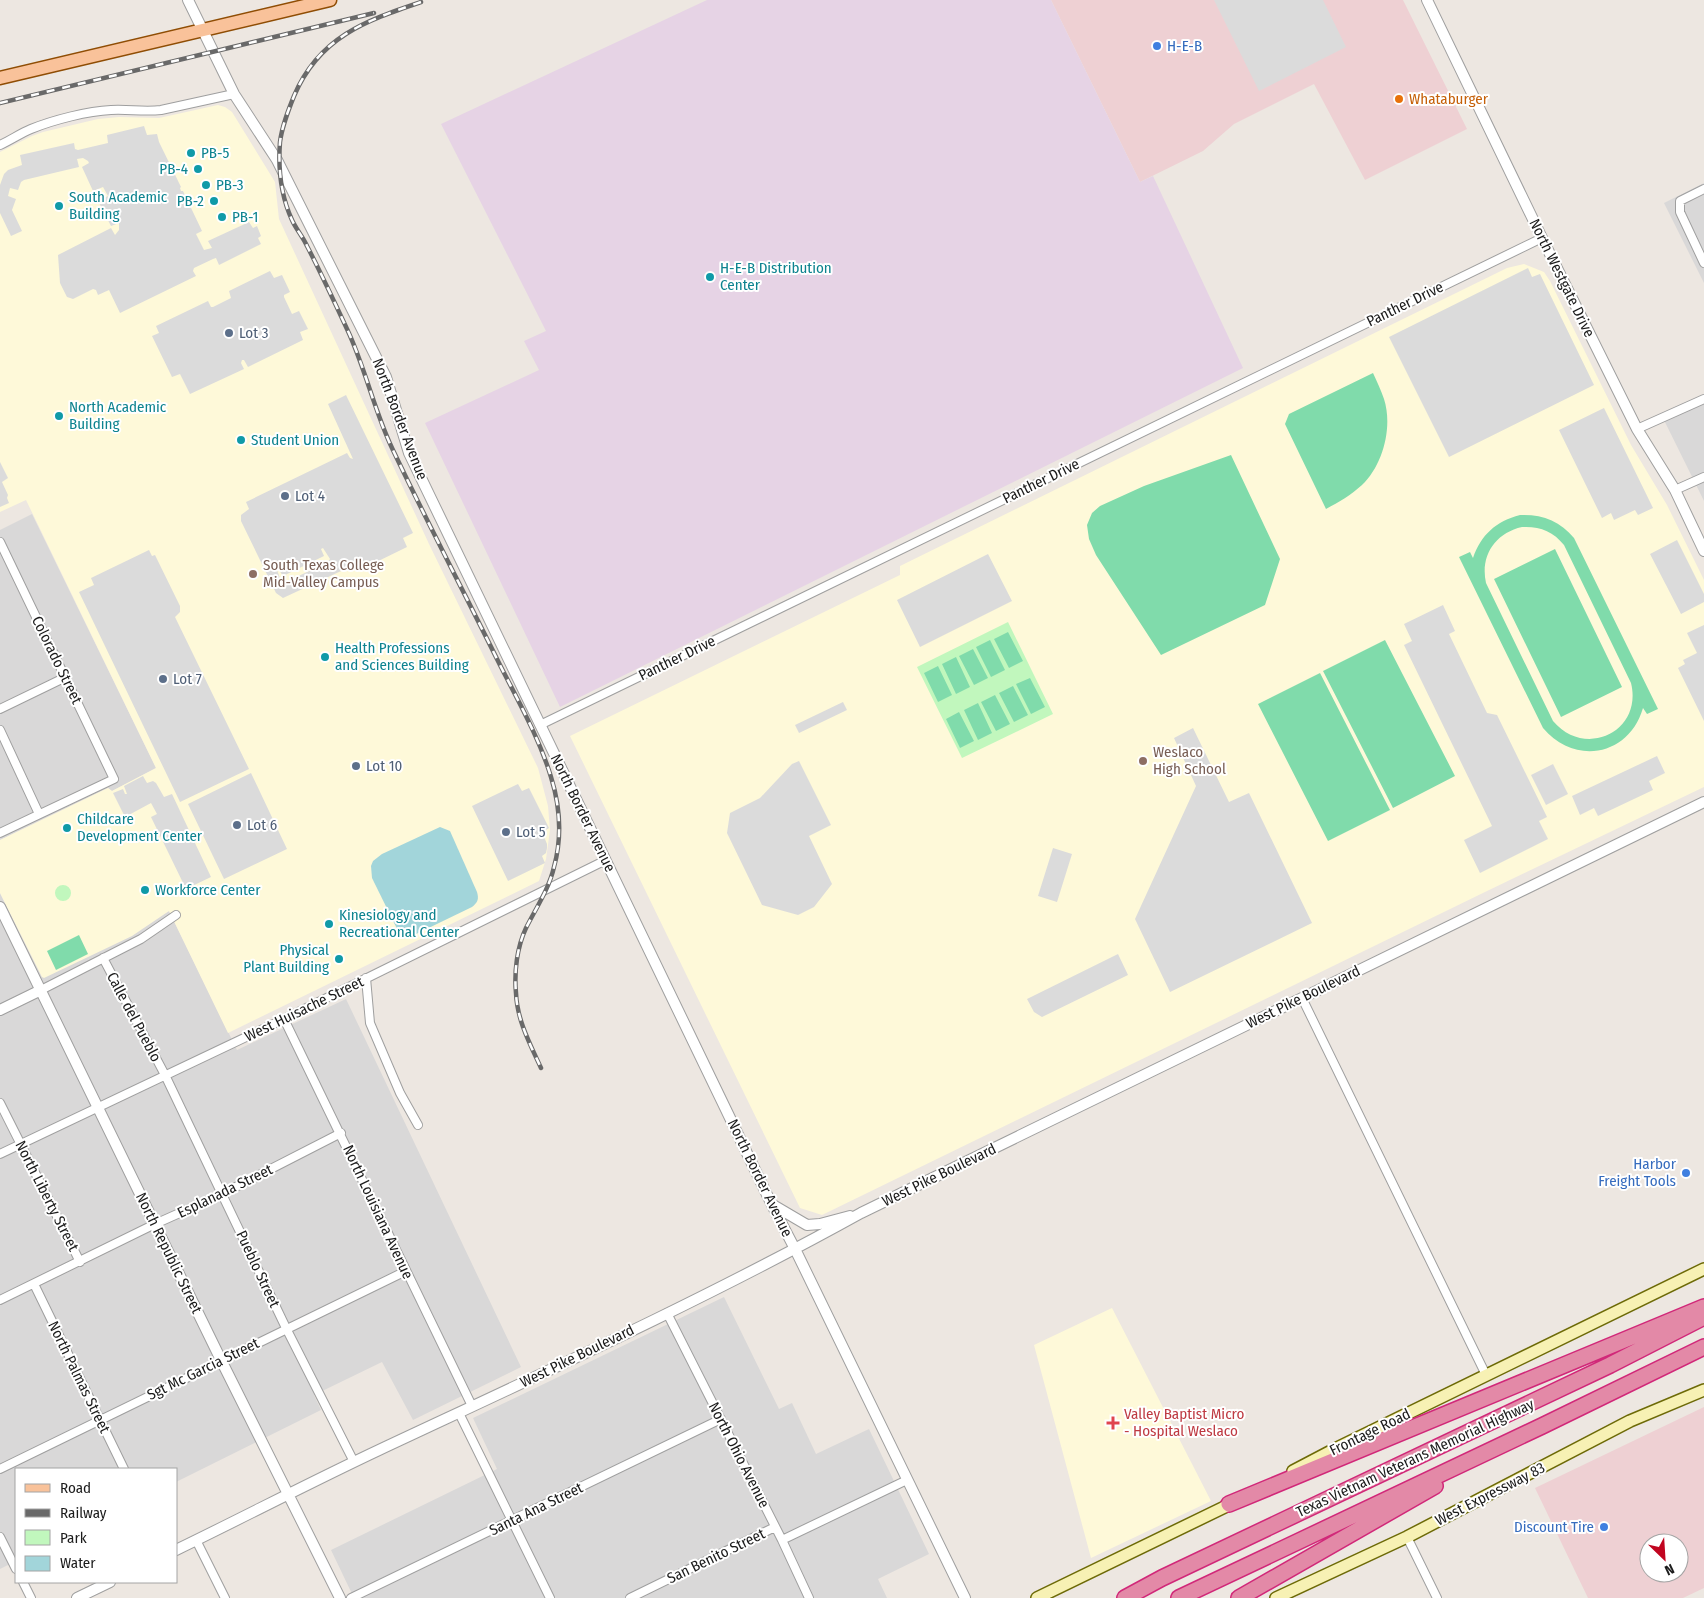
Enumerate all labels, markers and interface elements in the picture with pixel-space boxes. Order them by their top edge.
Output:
place label: H-E-B [1167,37,1202,55]
marker: H-E-B [1151,40,1163,52]
place label: Whataburger [1409,90,1489,108]
marker: Whataburger [1393,93,1405,105]
place label: PB-5 [201,144,229,162]
marker: PB-5 [185,147,197,159]
place label: PB-4 [159,160,188,178]
marker: PB-4 [192,163,204,175]
place label: PB-3 [216,176,244,194]
marker: PB-3 [200,179,212,191]
place label: South Academic Building [69,188,168,223]
place label: PB-2 [177,192,204,210]
marker: PB-2 [208,195,220,207]
marker: South Academic Building [53,200,65,212]
place label: PB-1 [232,208,258,226]
marker: PB-1 [216,211,228,223]
street label: North Westgate Drive [1525,216,1599,340]
place label: H-E-B Distribution Center [720,259,832,294]
marker: H-E-B Distribution Center [704,271,716,283]
street label: Panther Drive [1364,278,1446,330]
place label: Lot 3 [239,324,269,342]
marker: Lot 3 [223,327,235,339]
street label: North Border Avenue [369,356,431,482]
place label: North Academic Building [69,398,167,433]
marker: North Academic Building [53,410,65,422]
place label: Student Union [251,431,339,449]
marker: Student Union [235,434,247,446]
street label: Panther Drive [1000,455,1082,507]
place label: Lot 4 [295,487,325,505]
marker: Lot 4 [279,490,291,502]
place label: South Texas College Mid-Valley Campus [263,556,384,591]
marker: South Texas College Mid-Valley Campus [247,568,259,580]
street label: Colorado Street [28,613,86,707]
street label: Panther Drive [636,632,718,684]
place label: Health Professions and Sciences Building [335,639,469,674]
marker: Health Professions and Sciences Building [319,651,331,663]
place label: Lot 7 [173,670,202,688]
marker: Lot 7 [157,673,169,685]
place label: Weslaco High School [1153,743,1226,778]
street label: North Border Avenue [547,751,619,875]
marker: Weslaco High School [1137,755,1149,767]
place label: Lot 10 [366,757,402,775]
marker: Lot 10 [350,760,362,772]
place label: Childcare Development Center [77,810,203,845]
place label: Lot 6 [247,816,277,834]
marker: Lot 6 [231,819,243,831]
marker: Childcare Development Center [61,822,73,834]
place label: Lot 5 [516,823,546,841]
marker: Lot 5 [500,826,512,838]
place label: Workforce Center [155,881,261,899]
marker: Workforce Center [139,884,151,896]
place label: Kinesiology and Recreational Center [339,906,460,941]
marker: Kinesiology and Recreational Center [323,918,335,930]
place label: Physical Plant Building [243,941,329,976]
marker: Physical Plant Building [333,953,345,965]
street label: West Pike Boulevard [1243,962,1363,1032]
street label: Calle del Pueblo [103,969,165,1065]
street label: West Huisache Street [242,972,366,1046]
street label: North Border Avenue [724,1116,796,1240]
street label: North Liberty Street [11,1138,83,1254]
street label: West Pike Boulevard [879,1140,999,1210]
street label: North Louisiana Avenue [339,1142,417,1282]
place label: Harbor Freight Tools [1598,1155,1677,1190]
street label: Esplanada Street [174,1160,276,1222]
marker: Harbor Freight Tools [1680,1167,1692,1179]
street label: North Republic Street [132,1190,206,1316]
street label: Pueblo Street [232,1228,284,1310]
street label: North Palmas Street [44,1318,114,1436]
street label: West Pike Boulevard [517,1321,637,1391]
street label: Sgt Mc Garcia Street [144,1334,262,1404]
street label: Texas Vietnam Veterans Memorial Highway [1293,1395,1537,1521]
street label: North Ohio Avenue [705,1399,773,1511]
place label: Valley Baptist Micro - Hospital Weslaco [1124,1405,1244,1440]
street label: Frontage Road [1327,1405,1413,1459]
marker: Valley Baptist Micro - Hospital Weslaco [1106,1416,1120,1430]
street label: West Expressway 83 [1432,1458,1548,1529]
legend [15,1468,178,1583]
text: Road [60,1479,91,1497]
street label: Santa Ana Street [486,1479,586,1539]
text: Railway [60,1504,107,1522]
place label: Discount Tire [1514,1518,1594,1536]
marker: Discount Tire [1598,1521,1610,1533]
street label: San Benito Street [664,1525,768,1587]
text: Park [60,1529,87,1547]
north arrow [1639,1533,1689,1583]
text: Water [60,1554,96,1572]
text: N [1662,1560,1677,1579]

